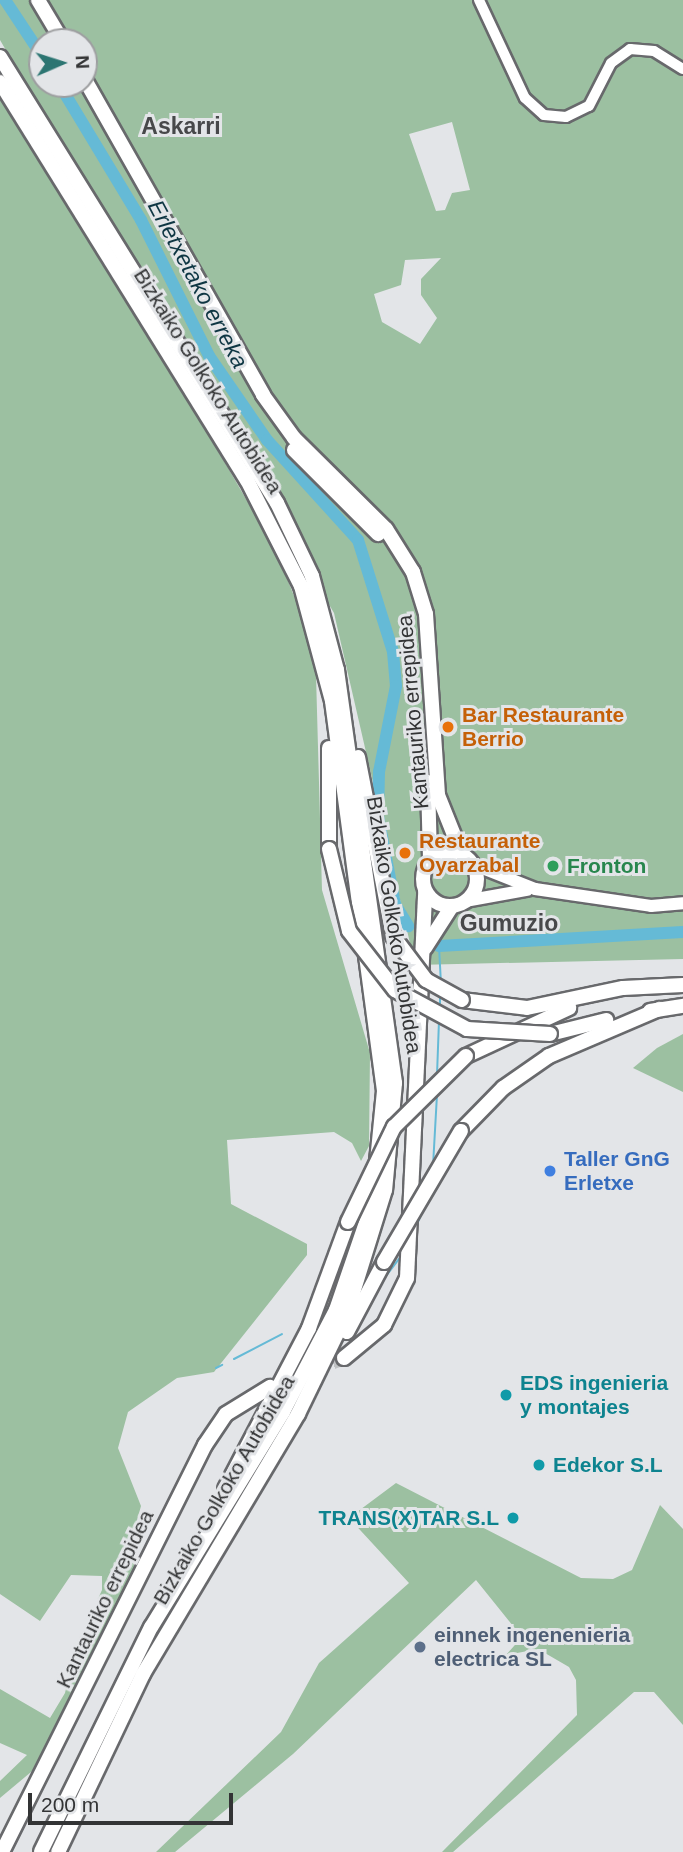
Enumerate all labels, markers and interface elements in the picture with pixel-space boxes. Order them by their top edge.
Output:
north arrow [28,28,98,98]
text: N [72,55,93,69]
district label: Askarri [141,112,221,140]
water label: Erletxetako erreka [142,195,254,373]
street label: Bizkaiko Golkoko Autobidea [128,263,288,499]
street label: Kantauriko errepidea [392,614,434,810]
place label: Bar Restaurante Berrio [462,702,624,752]
marker: Bar Restaurante Berrio [440,719,456,735]
street label: Bizkaiko Golkoko Autobidea [361,794,427,1056]
place label: Restaurante Oyarzabal [419,828,540,878]
marker: Restaurante Oyarzabal [397,845,413,861]
place label: Fronton [567,853,646,879]
marker: Fronton [545,858,561,874]
district label: Gumuzio [460,909,558,937]
place label: Taller GnG Erletxe [564,1146,670,1196]
marker: Taller GnG Erletxe [542,1163,558,1179]
street label: Bizkaiko Golkoko Autobidea [148,1370,300,1610]
place label: EDS ingenieria y montajes [520,1370,668,1420]
marker: EDS ingenieria y montajes [498,1387,514,1403]
place label: Edekor S.L [553,1452,663,1478]
marker: Edekor S.L [531,1457,547,1473]
place label: TRANS(X)TAR S.L [319,1505,499,1531]
street label: Kantauriko errepidea [51,1506,159,1692]
marker: TRANS(X)TAR S.L [505,1510,521,1526]
place label: einnek ingenenieria electrica SL [434,1622,630,1672]
marker: einnek ingenenieria electrica SL [412,1639,428,1655]
scale bar [32,1778,236,1822]
text: 200 m [41,1793,99,1816]

